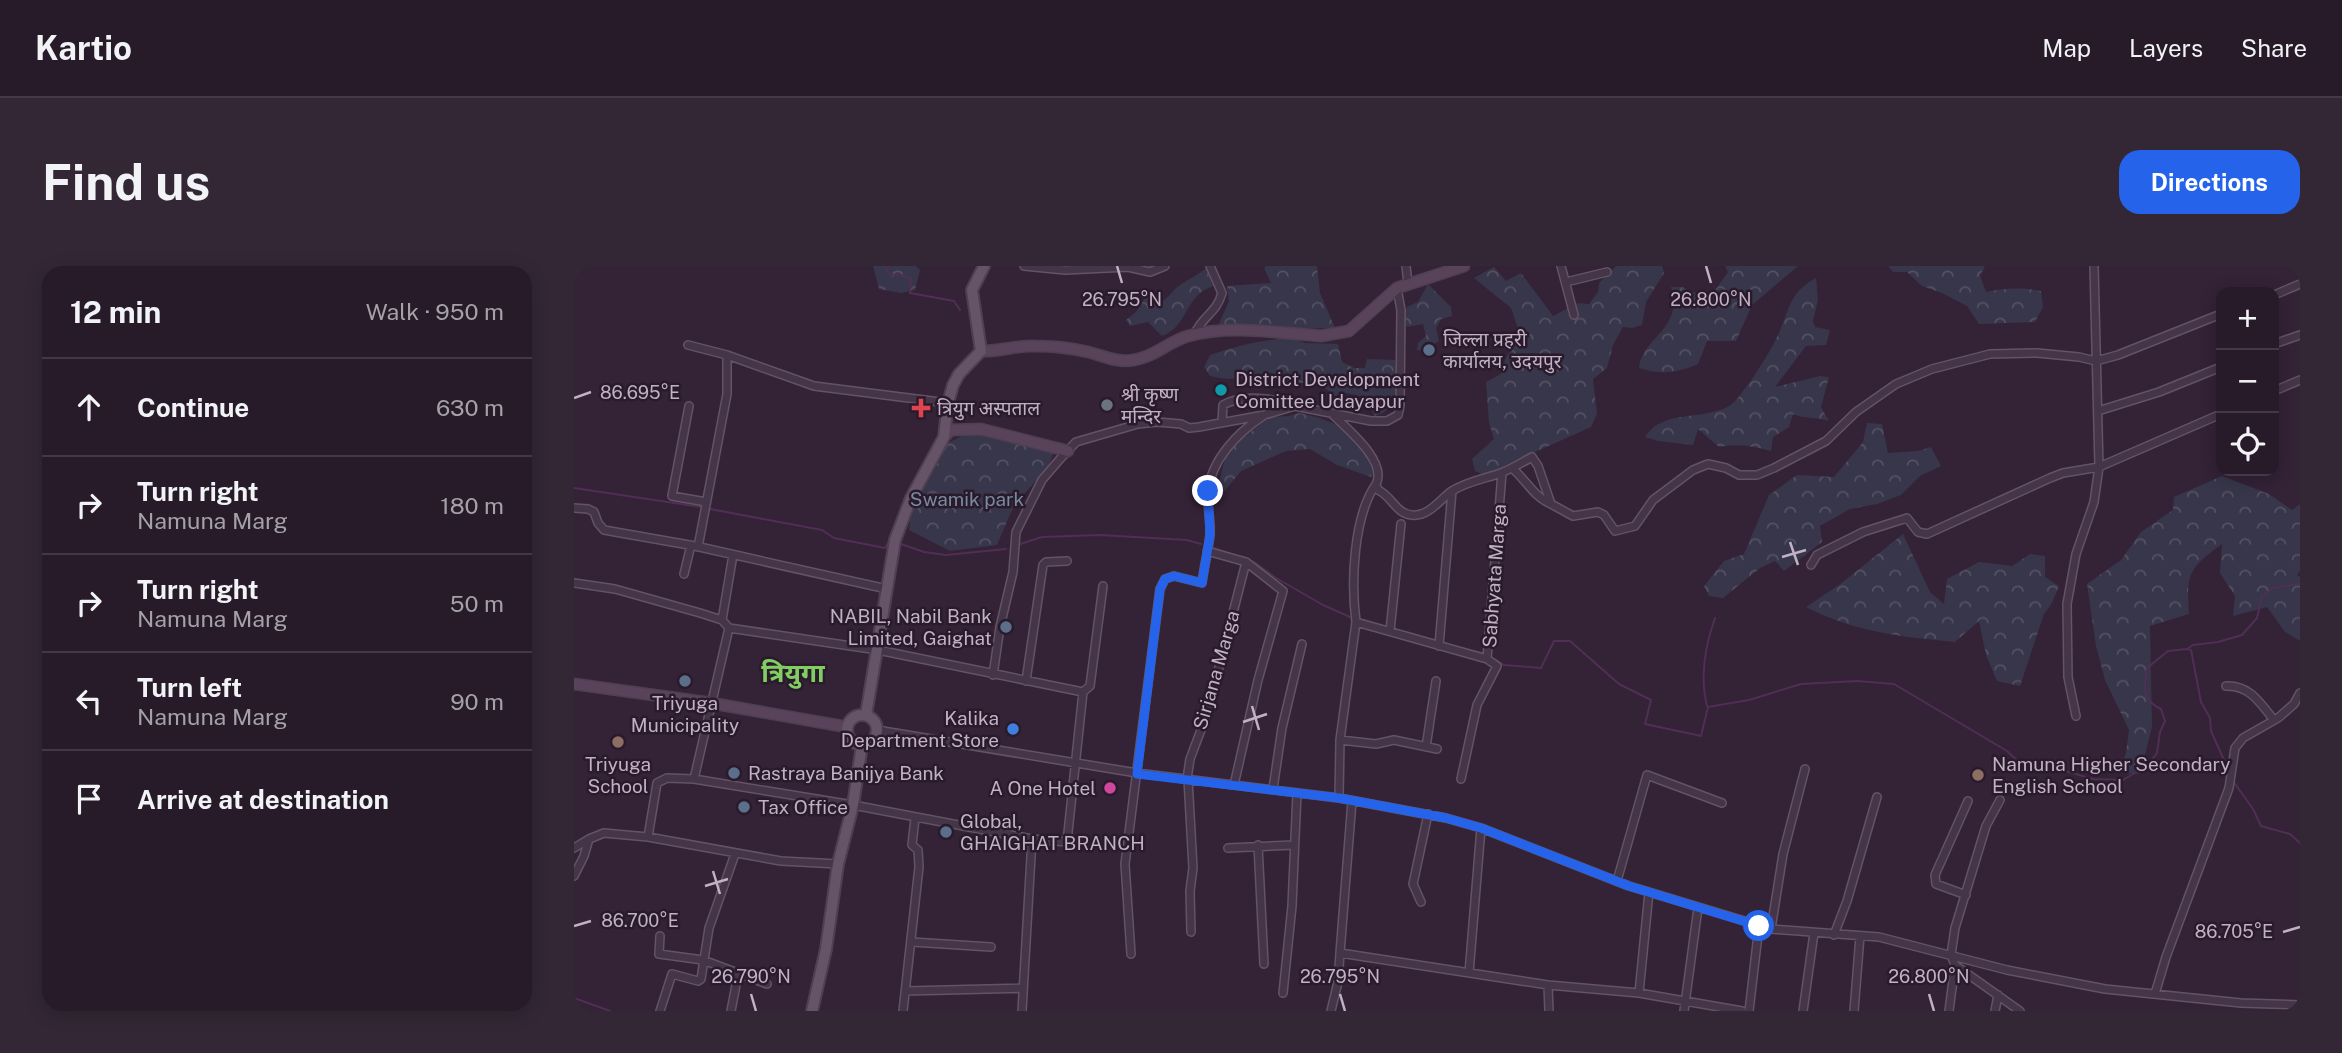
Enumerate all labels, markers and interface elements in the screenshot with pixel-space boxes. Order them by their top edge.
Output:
text: Kartio [35,29,132,67]
text: Map [2042,34,2091,62]
text: Layers [2129,34,2203,62]
text: Share [2241,34,2307,62]
button: Directions [2119,150,2300,214]
text: Find us [42,153,210,211]
map controls [2216,287,2279,476]
button: + [2216,287,2279,350]
text: 26.795°N [1082,289,1162,310]
text: 26.800°N [1670,289,1752,310]
text: 12 min [70,294,161,330]
text: Walk · 950 m [366,298,504,325]
place label: जिल्ला प्रहरी कार्यालय, उदयपुर [1443,328,1563,374]
marker: जिल्ला प्रहरी कार्यालय, उदयपुर [1421,342,1437,358]
button: − [2216,350,2279,413]
place label: District Development Comittee Udayapur [1235,368,1420,412]
text: 86.695°E [600,382,680,403]
marker: District Development Comittee Udayapur [1213,382,1229,398]
place label: श्री कृष्ण मन्दिर [1121,383,1179,427]
icon: ahead [70,388,108,426]
text: Continue [137,392,249,423]
text: 630 m [436,394,504,421]
place label: त्रियुग अस्पताल [937,397,1041,421]
marker: श्री कृष्ण मन्दिर [1099,397,1115,413]
marker: त्रियुग अस्पताल [911,398,931,418]
button: locate [2216,413,2279,476]
route end [1192,475,1223,506]
text: Turn right [137,476,259,507]
icon: right [70,486,108,524]
park label: Swamik park [910,488,1024,510]
text: 180 m [440,492,504,519]
street label: Sabhyata Marga [1478,503,1510,649]
text: Namuna Marg [137,507,288,534]
text: Turn right [137,574,259,605]
icon: right [70,584,108,622]
text: 50 m [450,590,504,617]
text: Namuna Marg [137,605,288,632]
place label: NABIL, Nabil Bank Limited, Gaighat [830,605,992,649]
street label: Sirjana Marga [1188,608,1244,732]
marker: NABIL, Nabil Bank Limited, Gaighat [998,619,1014,635]
district label: त्रियुगा [761,657,826,689]
text: Turn left [137,672,242,703]
marker: Triyuga Municipality [677,673,693,689]
icon: left [70,682,108,720]
text: 90 m [450,688,504,715]
place label: Triyuga Municipality [631,692,739,736]
text: Namuna Marg [137,703,288,730]
place label: Kalika Department Store [841,707,999,751]
marker: Kalika Department Store [1005,721,1021,737]
marker: Triyuga School [610,734,626,750]
place label: Triyuga School [585,753,651,797]
place label: Namuna Higher Secondary English School [1992,753,2230,797]
place label: Rastraya Banijya Bank [748,762,944,784]
marker: Rastraya Banijya Bank [726,765,742,781]
marker: Namuna Higher Secondary English School [1970,767,1986,783]
place label: A One Hotel [989,777,1096,799]
icon: arrive [70,780,108,818]
marker: A One Hotel [1102,780,1118,796]
text: Arrive at destination [137,784,389,815]
place label: Tax Office [758,796,848,818]
marker: Tax Office [736,799,752,815]
place label: Global, GHAIGHAT BRANCH [960,810,1145,854]
marker: Global, GHAIGHAT BRANCH [938,824,954,840]
text: 86.700°E [601,910,679,931]
route start [1743,910,1774,941]
text: 86.705°E [2195,921,2273,942]
text: 26.790°N [711,966,791,987]
text: 26.795°N [1300,966,1380,987]
text: 26.800°N [1888,966,1970,987]

